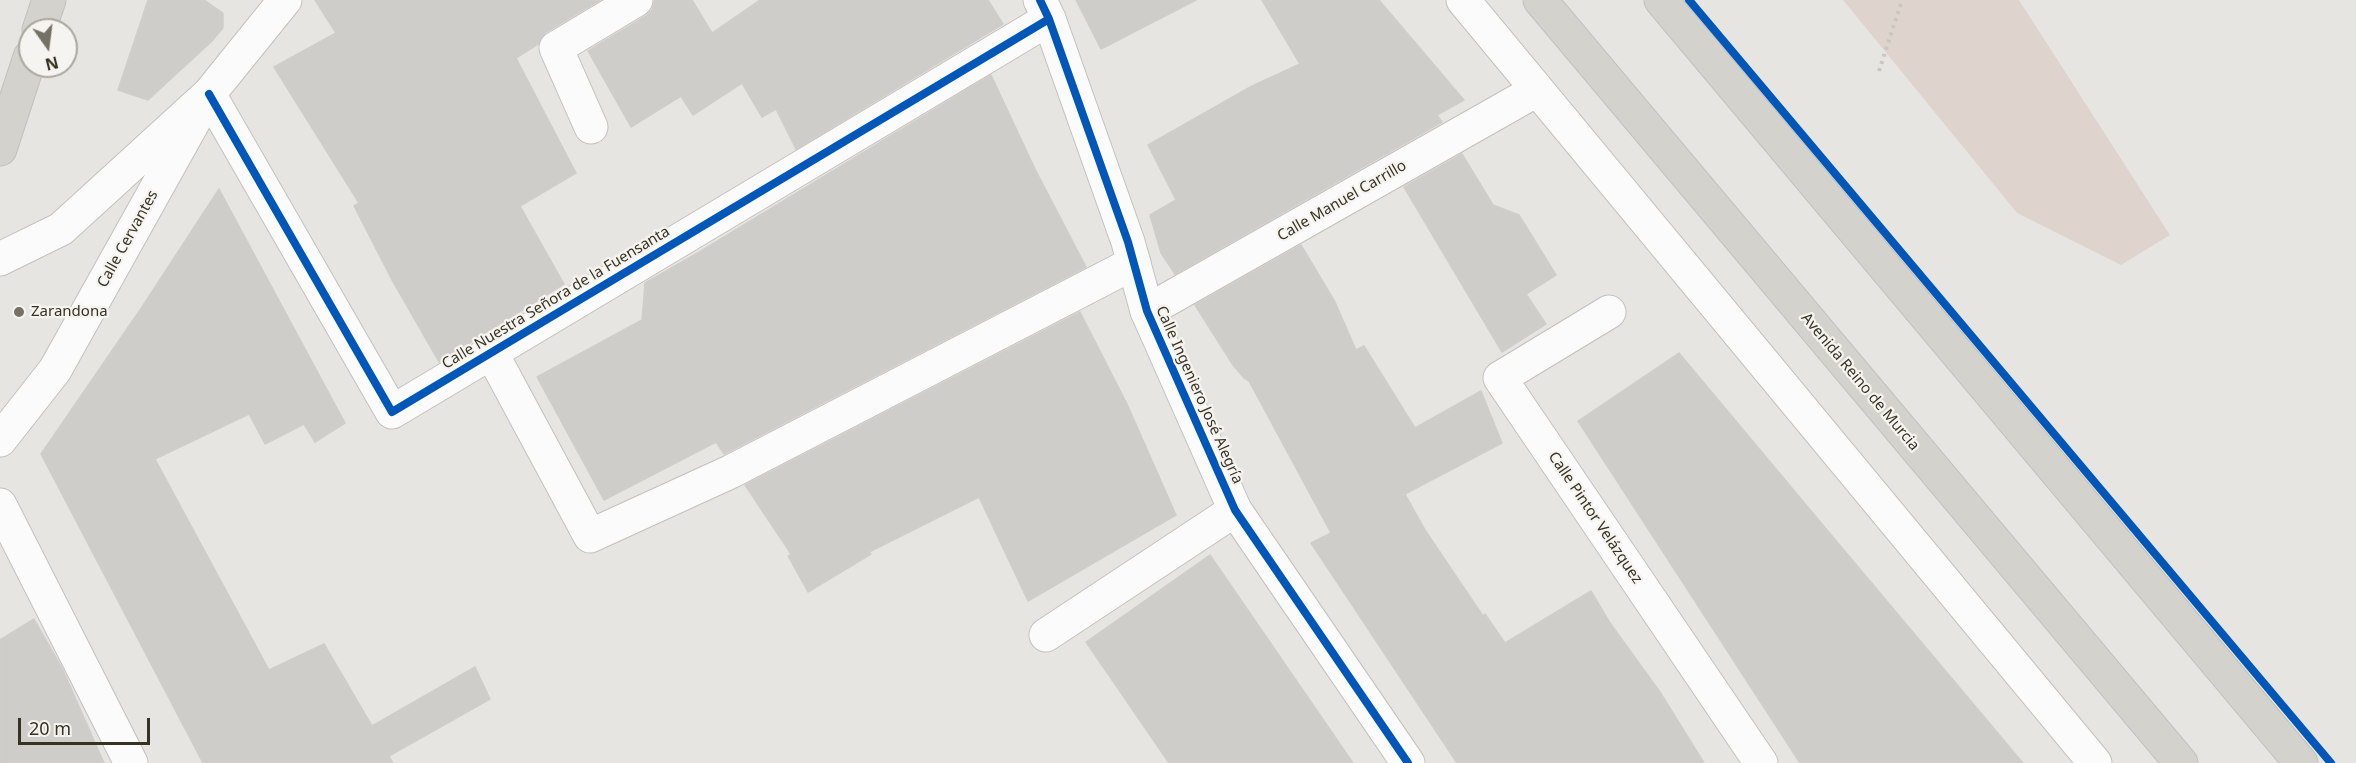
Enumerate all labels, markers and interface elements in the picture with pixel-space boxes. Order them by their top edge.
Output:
north arrow [18,18,78,78]
text: N [43,51,61,76]
street label: Calle Manuel Carrillo [1274,157,1410,245]
street label: Calle Cervantes [94,187,162,291]
street label: Calle Nuestra Señora de la Fuensanta [439,223,673,373]
place label: Zarandona [31,303,108,321]
street label: Calle Ingeniero José Alegría [1152,303,1246,487]
marker: Zarandona [12,305,26,319]
street label: Avenida Reino de Murcia [1797,310,1923,454]
street label: Calle Pintor Velázquez [1544,449,1646,587]
scale bar [21,706,153,744]
text: 20 m [29,716,71,740]

